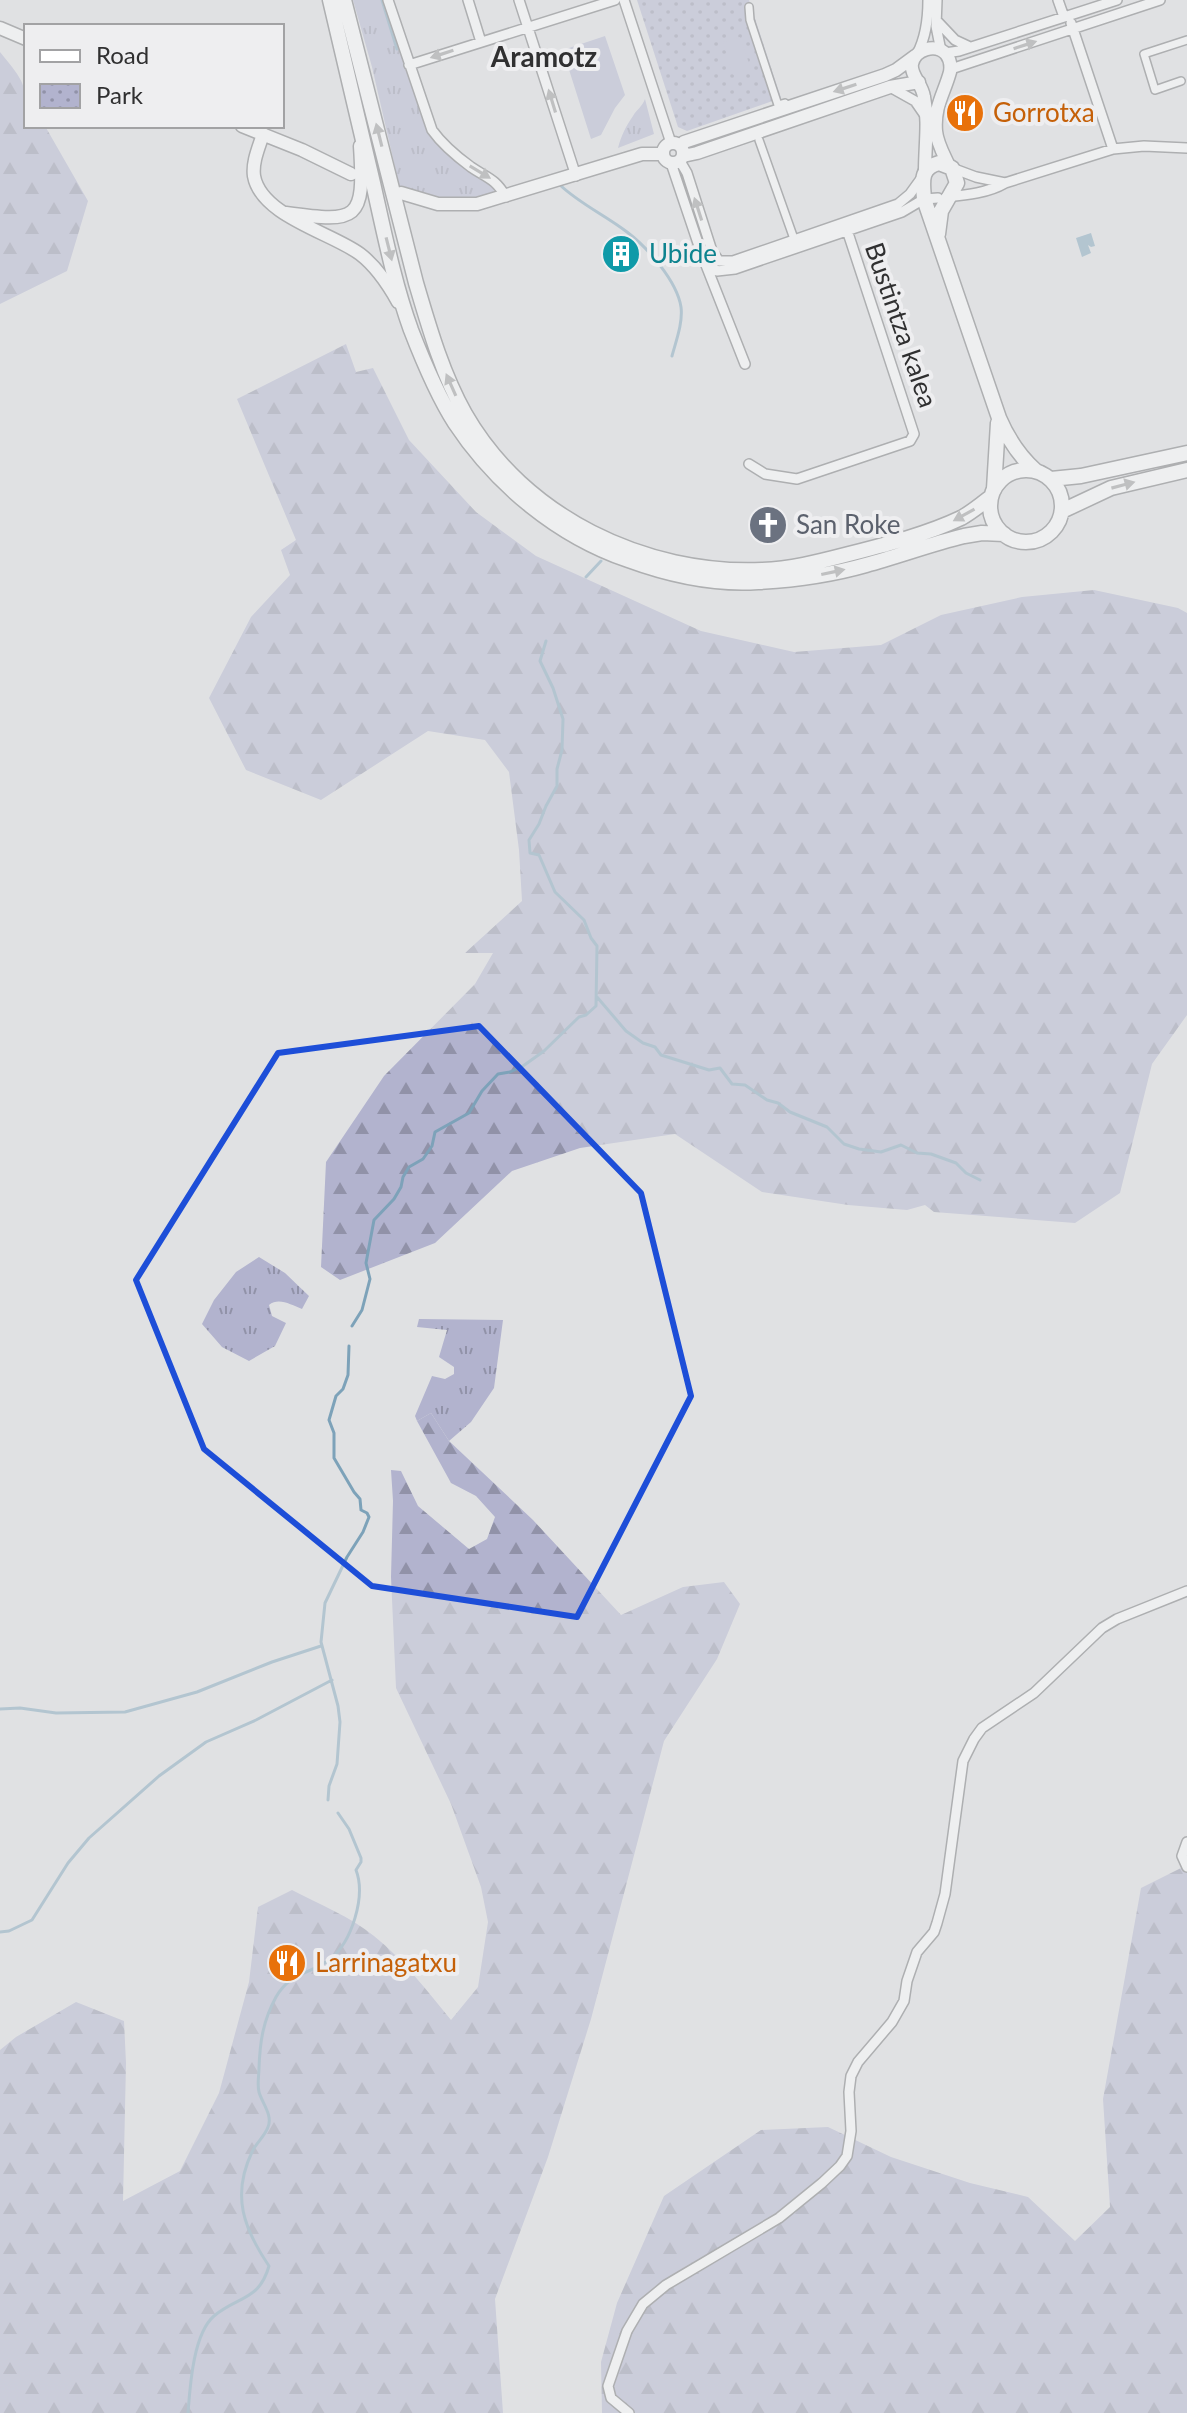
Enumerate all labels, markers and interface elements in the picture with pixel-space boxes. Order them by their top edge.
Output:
legend [24,24,284,128]
one-way arrow [1013,38,1037,50]
district label: Aramotz [490,39,597,73]
text: Road [96,40,149,69]
one-way arrow [429,49,453,61]
text: Park [96,80,144,109]
one-way arrow [833,83,857,95]
one-way arrow [545,89,558,113]
restaurant icon: Gorrotxa [944,92,986,134]
place label: Gorrotxa [993,96,1095,128]
one-way arrow [372,123,385,148]
one-way arrow [469,165,491,179]
one-way arrow [692,197,704,221]
building icon: Ubide [600,233,642,275]
one-way arrow [383,237,396,262]
place label: Ubide [649,237,717,269]
street label: Bustintza kalea [859,238,945,411]
one-way arrow [445,373,458,397]
one-way arrow [1110,479,1135,491]
church icon: San Roke [747,504,789,546]
one-way arrow [953,507,975,521]
place label: San Roke [796,508,900,540]
one-way arrow [821,566,846,578]
restaurant icon: Larrinagatxu [266,1942,308,1984]
place label: Larrinagatxu [315,1946,457,1978]

